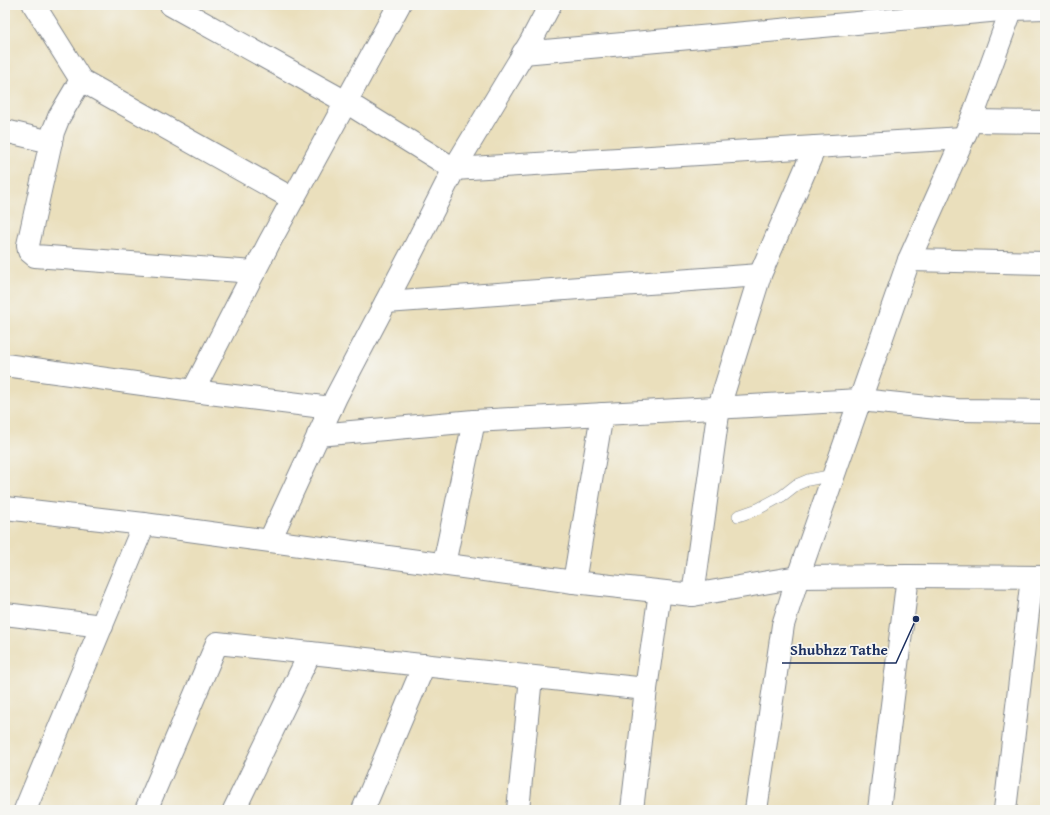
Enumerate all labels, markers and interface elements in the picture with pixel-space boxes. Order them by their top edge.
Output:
callout: Shubhzz Tathe [782,636,896,663]
text: Shubhzz Tathe [790,639,888,660]

